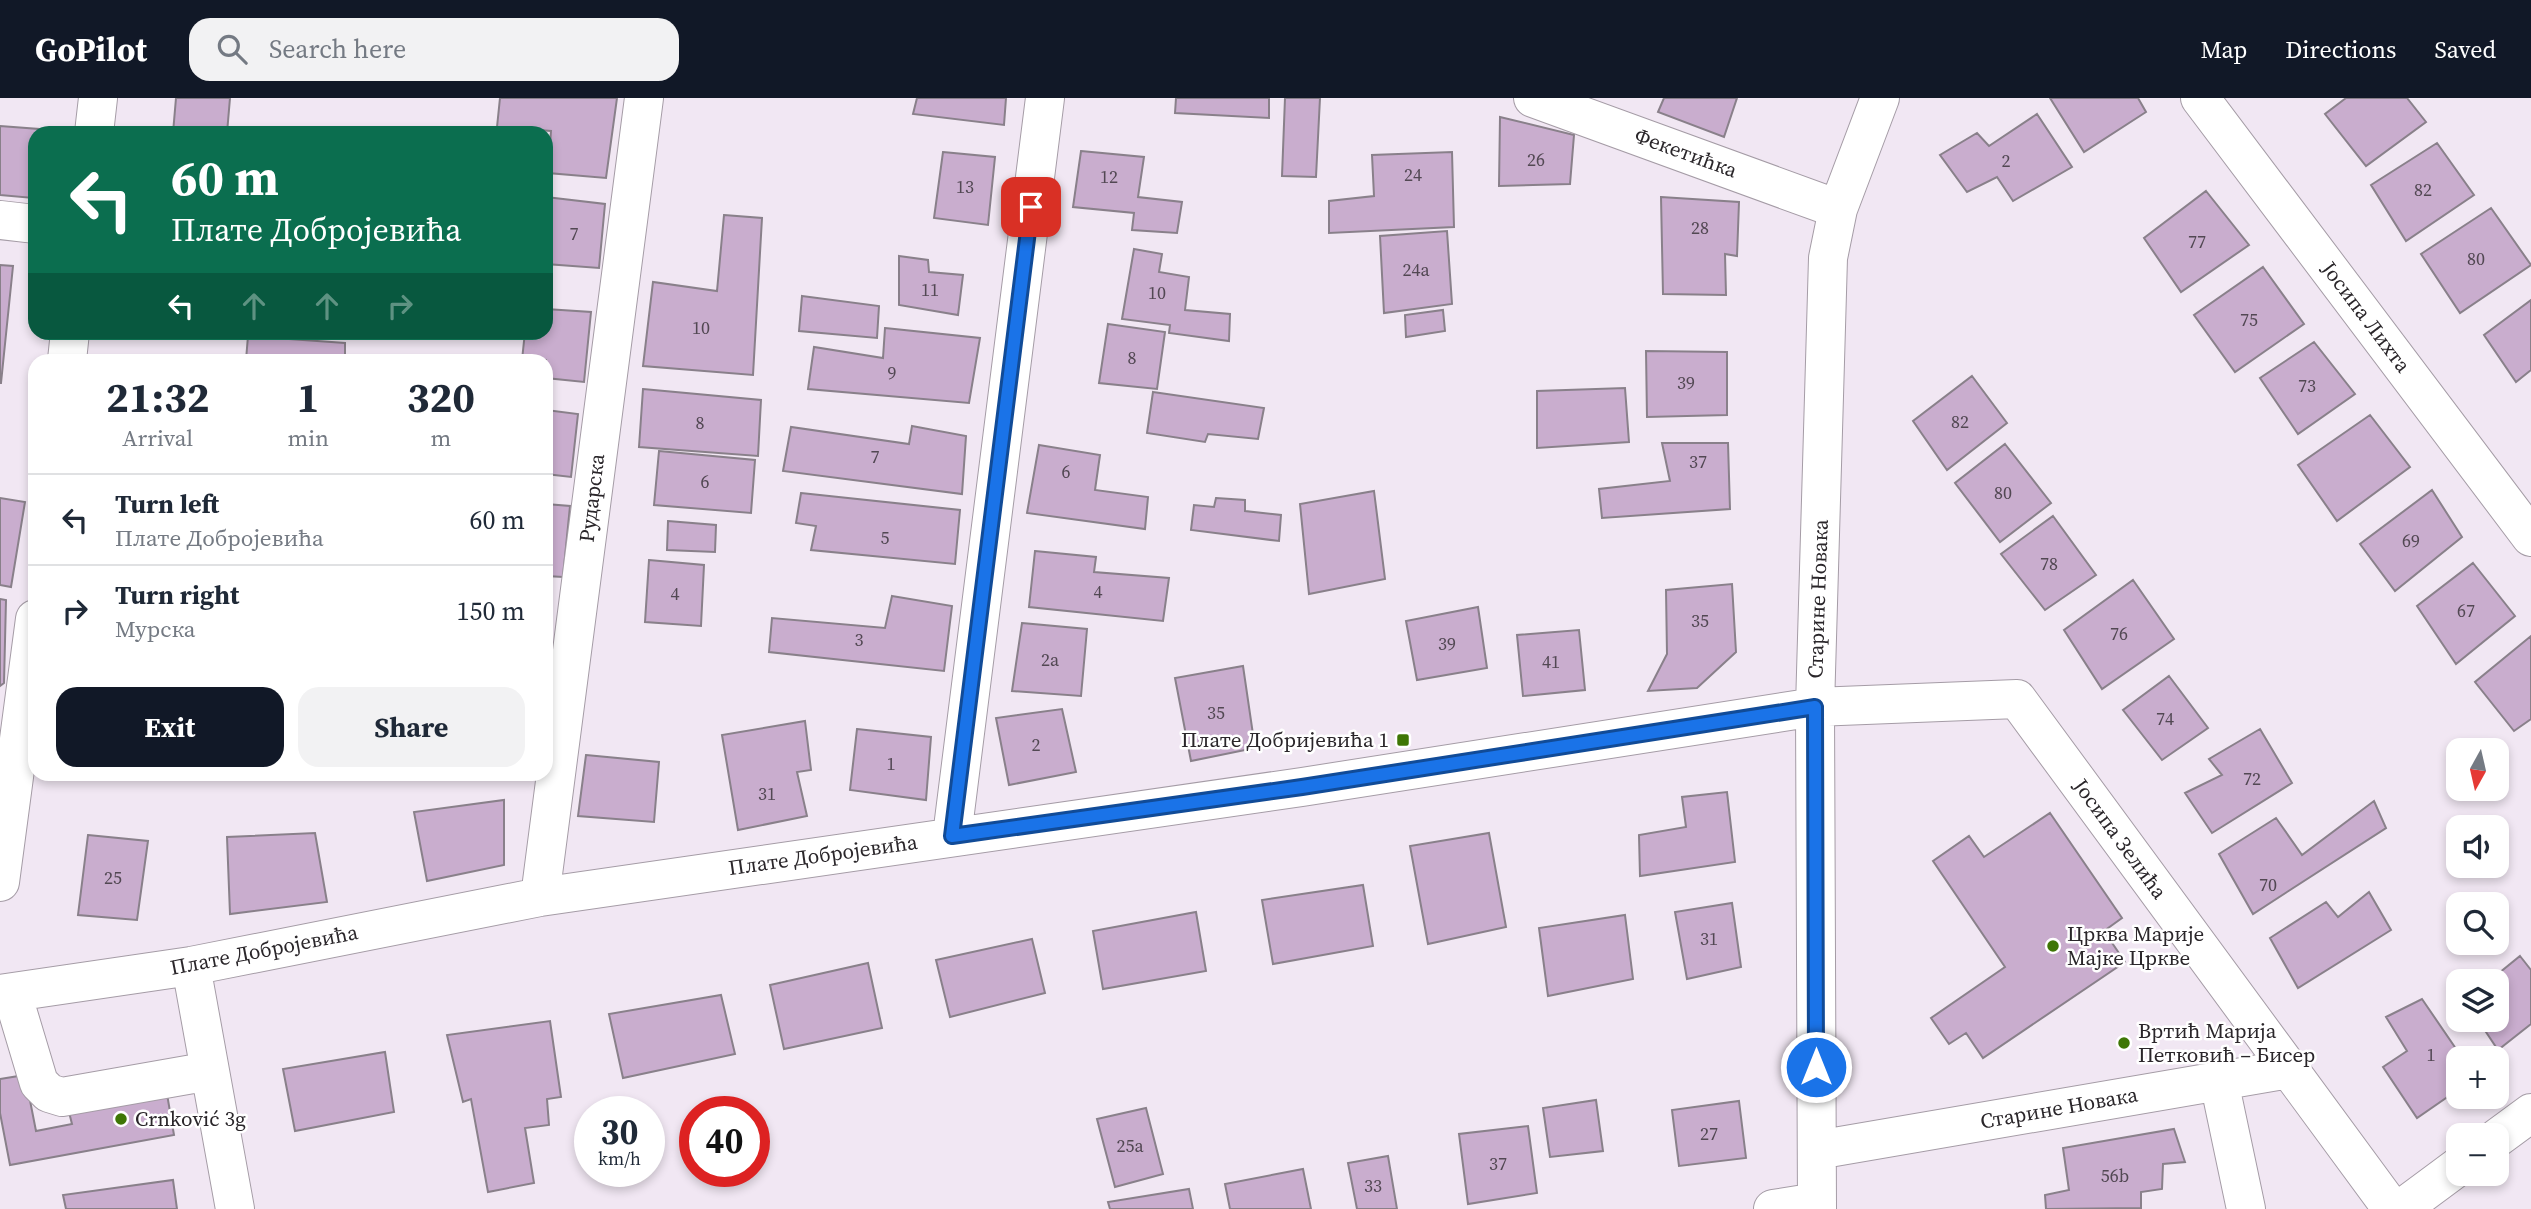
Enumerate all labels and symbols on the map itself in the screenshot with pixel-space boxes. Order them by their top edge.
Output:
street label: Фекетићка [1631,121,1742,185]
house number: 26 [1527,147,1545,172]
house number: 2 [2002,148,2011,173]
house number: 24 [1404,162,1422,187]
house number: 12 [1100,164,1118,189]
house number: 13 [956,174,974,199]
pin [1001,177,1061,237]
house number: 82 [2414,177,2432,202]
house number: 28 [1691,215,1709,240]
house number: 7 [570,221,579,246]
house number: 77 [2188,229,2206,254]
house number: 80 [2467,246,2485,271]
street label: Јосипа Лихта [2314,254,2418,378]
house number: 24a [1402,257,1430,282]
house number: 11 [921,277,939,302]
house number: 10 [1148,280,1166,305]
house number: 75 [2240,307,2258,332]
house number: 10 [692,315,710,340]
house number: 8 [1128,345,1137,370]
house number: 9 [888,360,897,385]
house number: 39 [1677,370,1695,395]
house number: 73 [2298,373,2316,398]
house number: 82 [1951,409,1969,434]
house number: 8 [696,410,705,435]
house number: 7 [871,444,880,469]
house number: 37 [1689,449,1707,474]
street label: Рударска [572,452,611,544]
house number: 6 [1062,459,1071,484]
house number: 6 [701,469,710,494]
house number: 80 [1994,480,2012,505]
street label: Старине Новака [1800,519,1835,679]
house number: 5 [881,525,890,550]
house number: 69 [2402,528,2420,553]
house number: 78 [2040,551,2058,576]
house number: 4 [1094,579,1103,604]
house number: 4 [671,581,680,606]
house number: 67 [2457,598,2475,623]
house number: 35 [1691,608,1709,633]
house number: 76 [2110,621,2128,646]
house number: 3 [855,627,864,652]
house number: 39 [1438,631,1456,656]
house number: 2a [1041,647,1060,672]
house number: 41 [1542,649,1560,674]
house number: 35 [1207,700,1225,725]
house number: 74 [2156,706,2174,731]
place label: Плате Добријевића 1 [1181,725,1389,754]
house number: 2 [1032,732,1041,757]
marker: Плате Добријевића 1 [1395,732,1411,748]
north arrow [2446,738,2510,802]
house number: 1 [887,751,896,776]
house number: 72 [2243,766,2261,791]
street label: Јосипа Зелића [2066,772,2174,905]
house number: 31 [758,781,776,806]
street label: Плате Добројевића [727,827,920,882]
house number: 25 [104,865,122,890]
house number: 70 [2259,872,2277,897]
street label: Плате Добројевића [168,917,361,982]
place label: Црква Марије Мајке Цркве [2067,919,2204,972]
house number: 31 [1700,926,1718,951]
marker: Црква Марије Мајке Цркве [2045,938,2061,954]
place label: Вртић Марија Петковић – Бисер [2138,1016,2315,1069]
position arrow [1779,1030,1853,1104]
marker: Вртић Марија Петковић – Бисер [2116,1035,2132,1051]
house number: 1 [2427,1042,2436,1067]
street label: Старине Новака [1978,1079,2140,1136]
speed limit sign: 40 [679,1096,770,1187]
place label: Crnković 3g [135,1104,246,1133]
marker: Crnković 3g [113,1111,129,1127]
house number: 27 [1700,1121,1718,1146]
house number: 25a [1116,1133,1144,1158]
house number: 37 [1489,1151,1507,1176]
house number: 56b [2101,1163,2129,1188]
house number: 33 [1364,1173,1382,1198]

